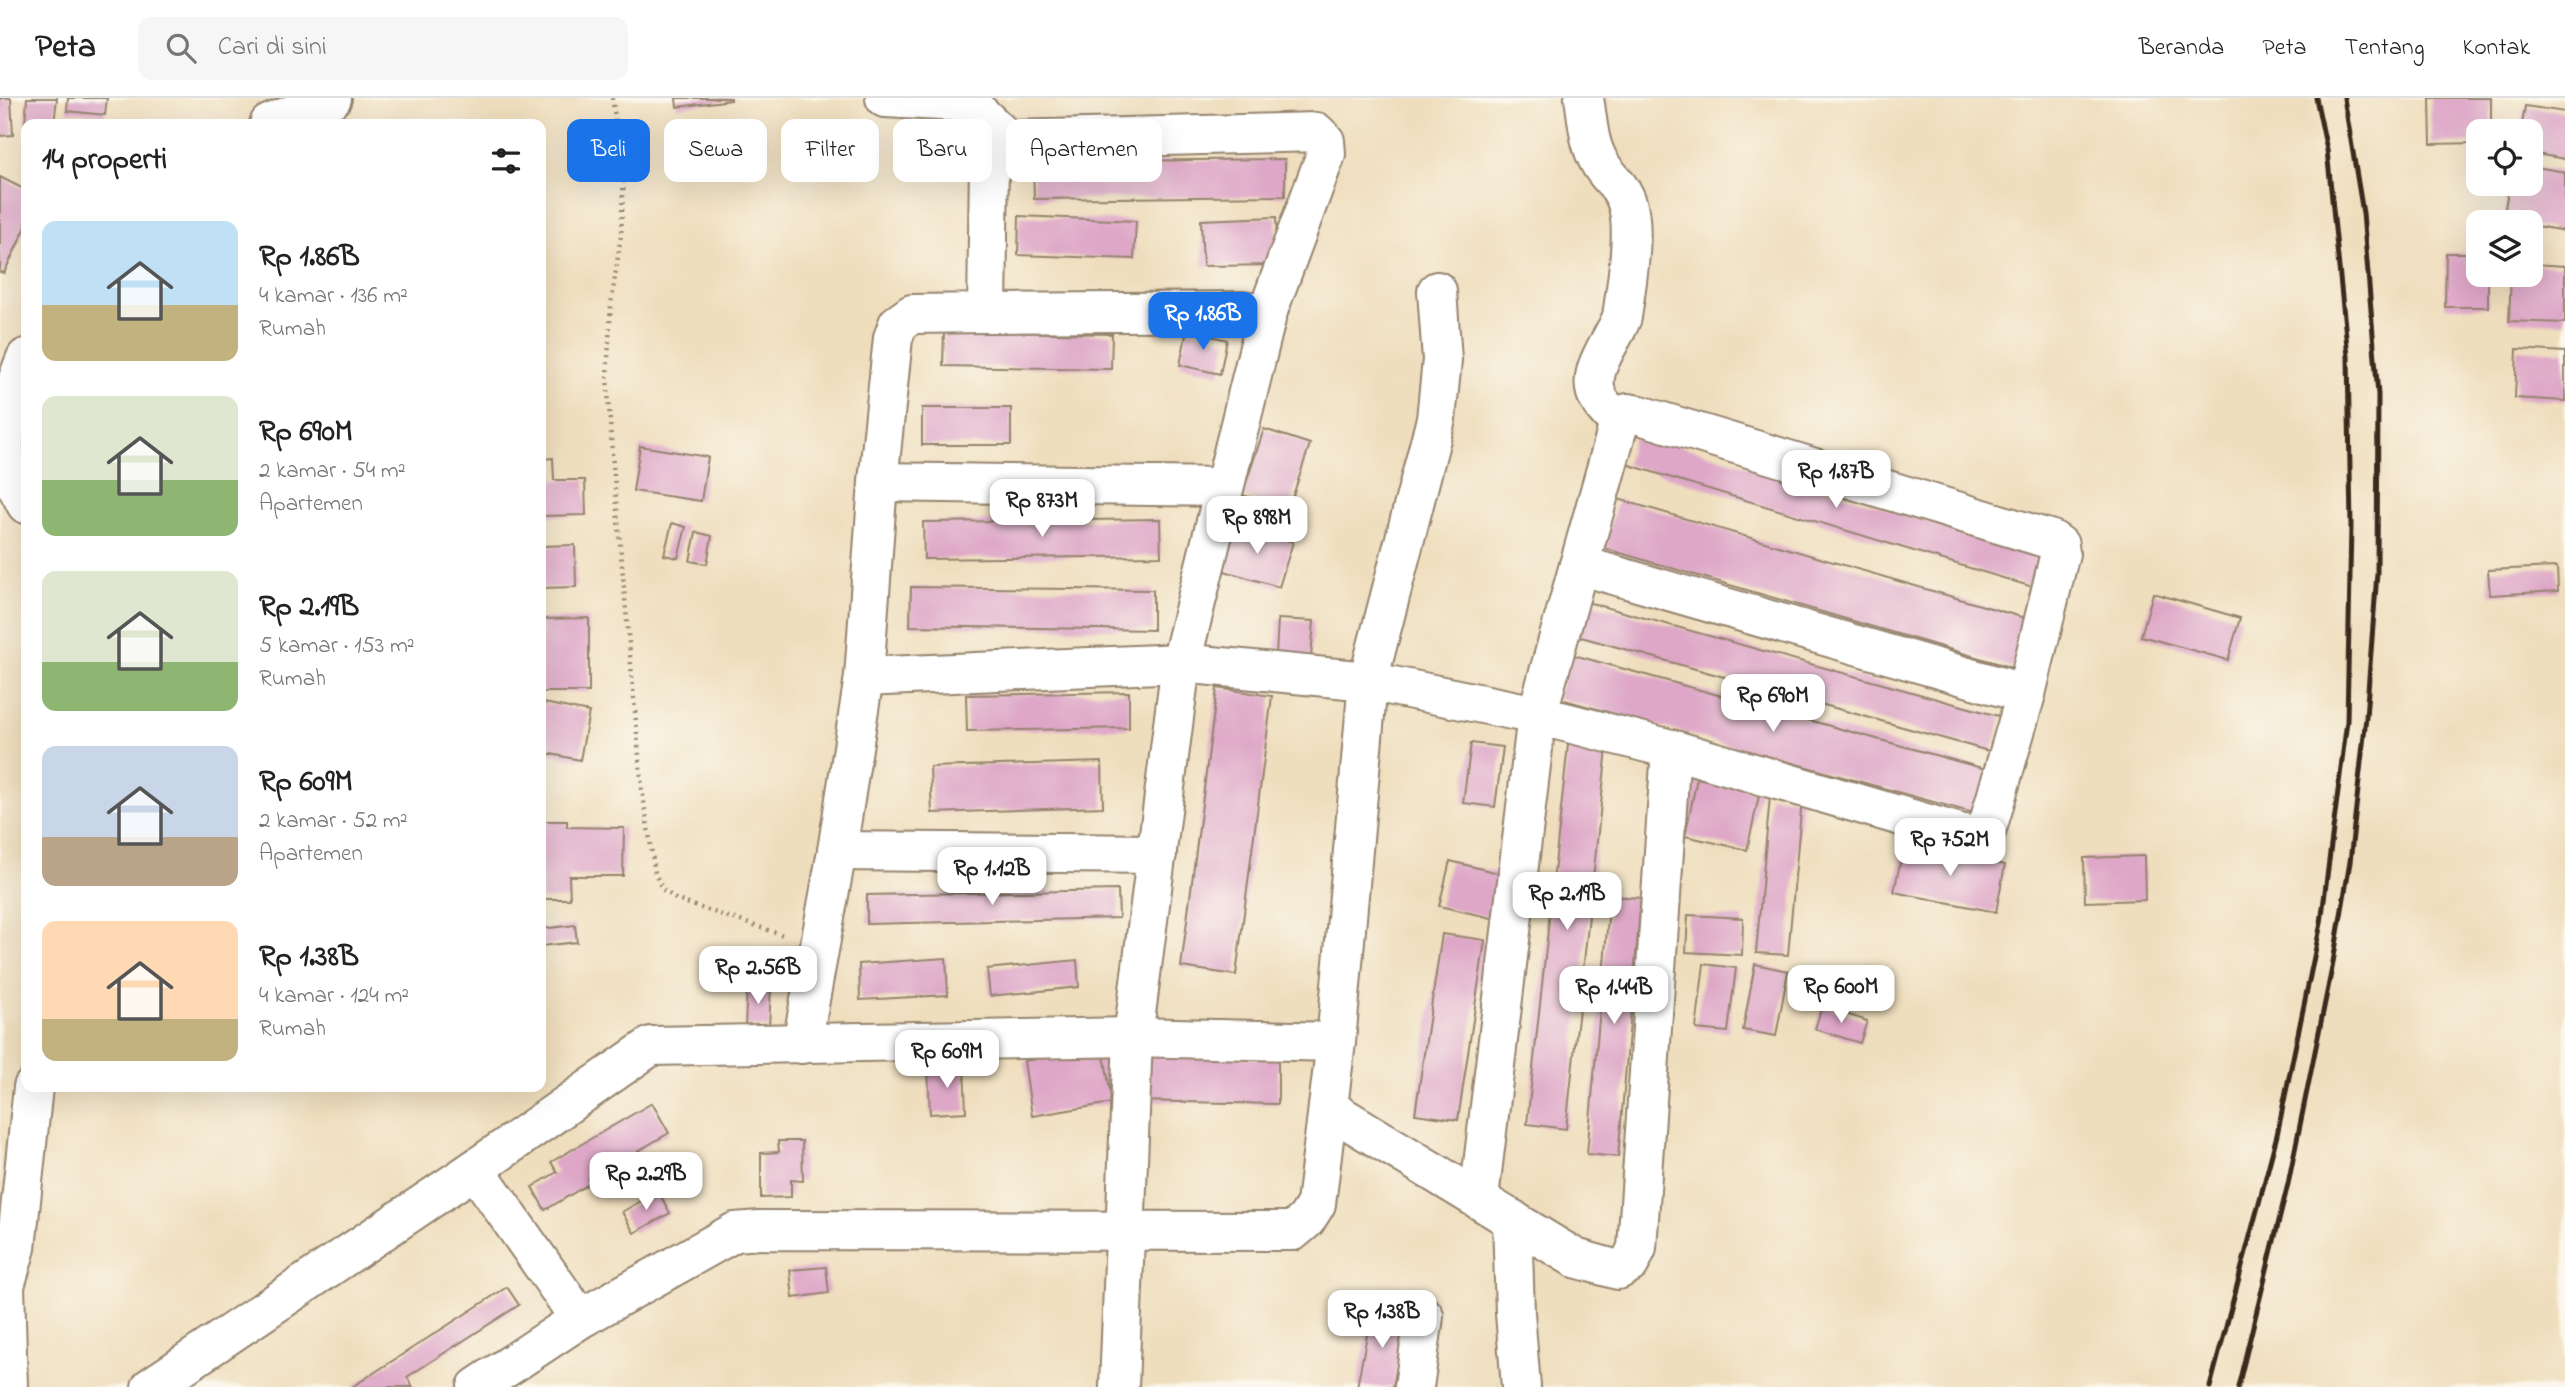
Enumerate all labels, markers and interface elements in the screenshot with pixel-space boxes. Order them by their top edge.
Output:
search box [138,17,628,80]
text: Peta [35,24,96,72]
icon: search [162,29,200,67]
text: Cari di sini [218,29,327,67]
text: Beranda [2139,31,2224,66]
text: Peta [2262,31,2307,66]
text: Tentang [2345,31,2425,66]
text: Kontak [2463,31,2530,66]
chip: Beli [567,119,650,182]
chip: Sewa [664,119,767,182]
chip: Filter [781,119,879,182]
chip: Baru [893,119,992,182]
chip: Apartemen [1006,119,1162,182]
map controls [2466,119,2543,287]
button: locate [2466,119,2543,196]
text: 14 properti [42,139,167,183]
icon: filters [487,142,525,180]
button: layers [2466,210,2543,287]
text: Rp 1.86B [259,236,360,280]
icon: home [98,249,182,333]
text: 4 kamar · 136 m² [259,280,408,313]
pin: Rp 1.86B [1131,292,1275,352]
text: Rp 1.86B [1164,298,1242,331]
text: Rumah [259,313,326,346]
text: Rp 690M [259,411,353,455]
icon: home [98,424,182,508]
pin: Rp 1.87B [1764,450,1908,510]
text: 2 kamar · 54 m² [259,455,406,488]
text: Rp 1.87B [1798,456,1874,489]
pin: Rp 873M [977,480,1107,539]
text: Rp 873M [1006,485,1078,518]
text: Apartemen [259,488,363,521]
pin: Rp 898M [1192,496,1322,556]
text: Rp 898M [1222,502,1292,535]
text: Rp 2.19B [259,586,359,630]
icon: home [98,599,182,683]
text: 5 kamar · 153 m² [259,630,415,663]
text: Rumah [259,663,326,696]
pin: Rp 690M [1708,674,1838,734]
text: Rp 690M [1737,680,1809,713]
text: Rp 609M [259,761,353,805]
icon: home [98,774,182,858]
text: 2 kamar · 52 m² [259,805,408,838]
pin: Rp 752M [1885,818,2015,878]
text: Rp 752M [1910,824,1990,857]
text: Apartemen [259,838,363,871]
pin: Rp 1.12B [920,848,1064,907]
text: Rp 1.12B [953,853,1031,886]
pin: Rp 2.19B [1495,872,1639,932]
text: Rp 2.19B [1529,878,1605,911]
text: Rp 1.38B [259,936,359,980]
pin: Rp 2.56B [686,946,830,1006]
icon: home [98,949,182,1033]
text: Rp 2.56B [715,952,801,985]
pin: Rp 600M [1776,965,1906,1025]
pin: Rp 1.44B [1542,967,1686,1026]
text: Rp 600M [1804,971,1878,1004]
text: Rp 1.44B [1575,972,1653,1005]
text: 4 kamar · 124 m² [259,980,409,1013]
text: Rumah [259,1013,326,1046]
pin: Rp 609M [882,1030,1012,1090]
text: Rp 609M [911,1036,983,1069]
pin: Rp 2.29B [574,1152,718,1212]
text: Rp 2.29B [606,1158,686,1191]
pin: Rp 1.38B [1310,1290,1454,1350]
text: Rp 1.38B [1344,1296,1420,1329]

